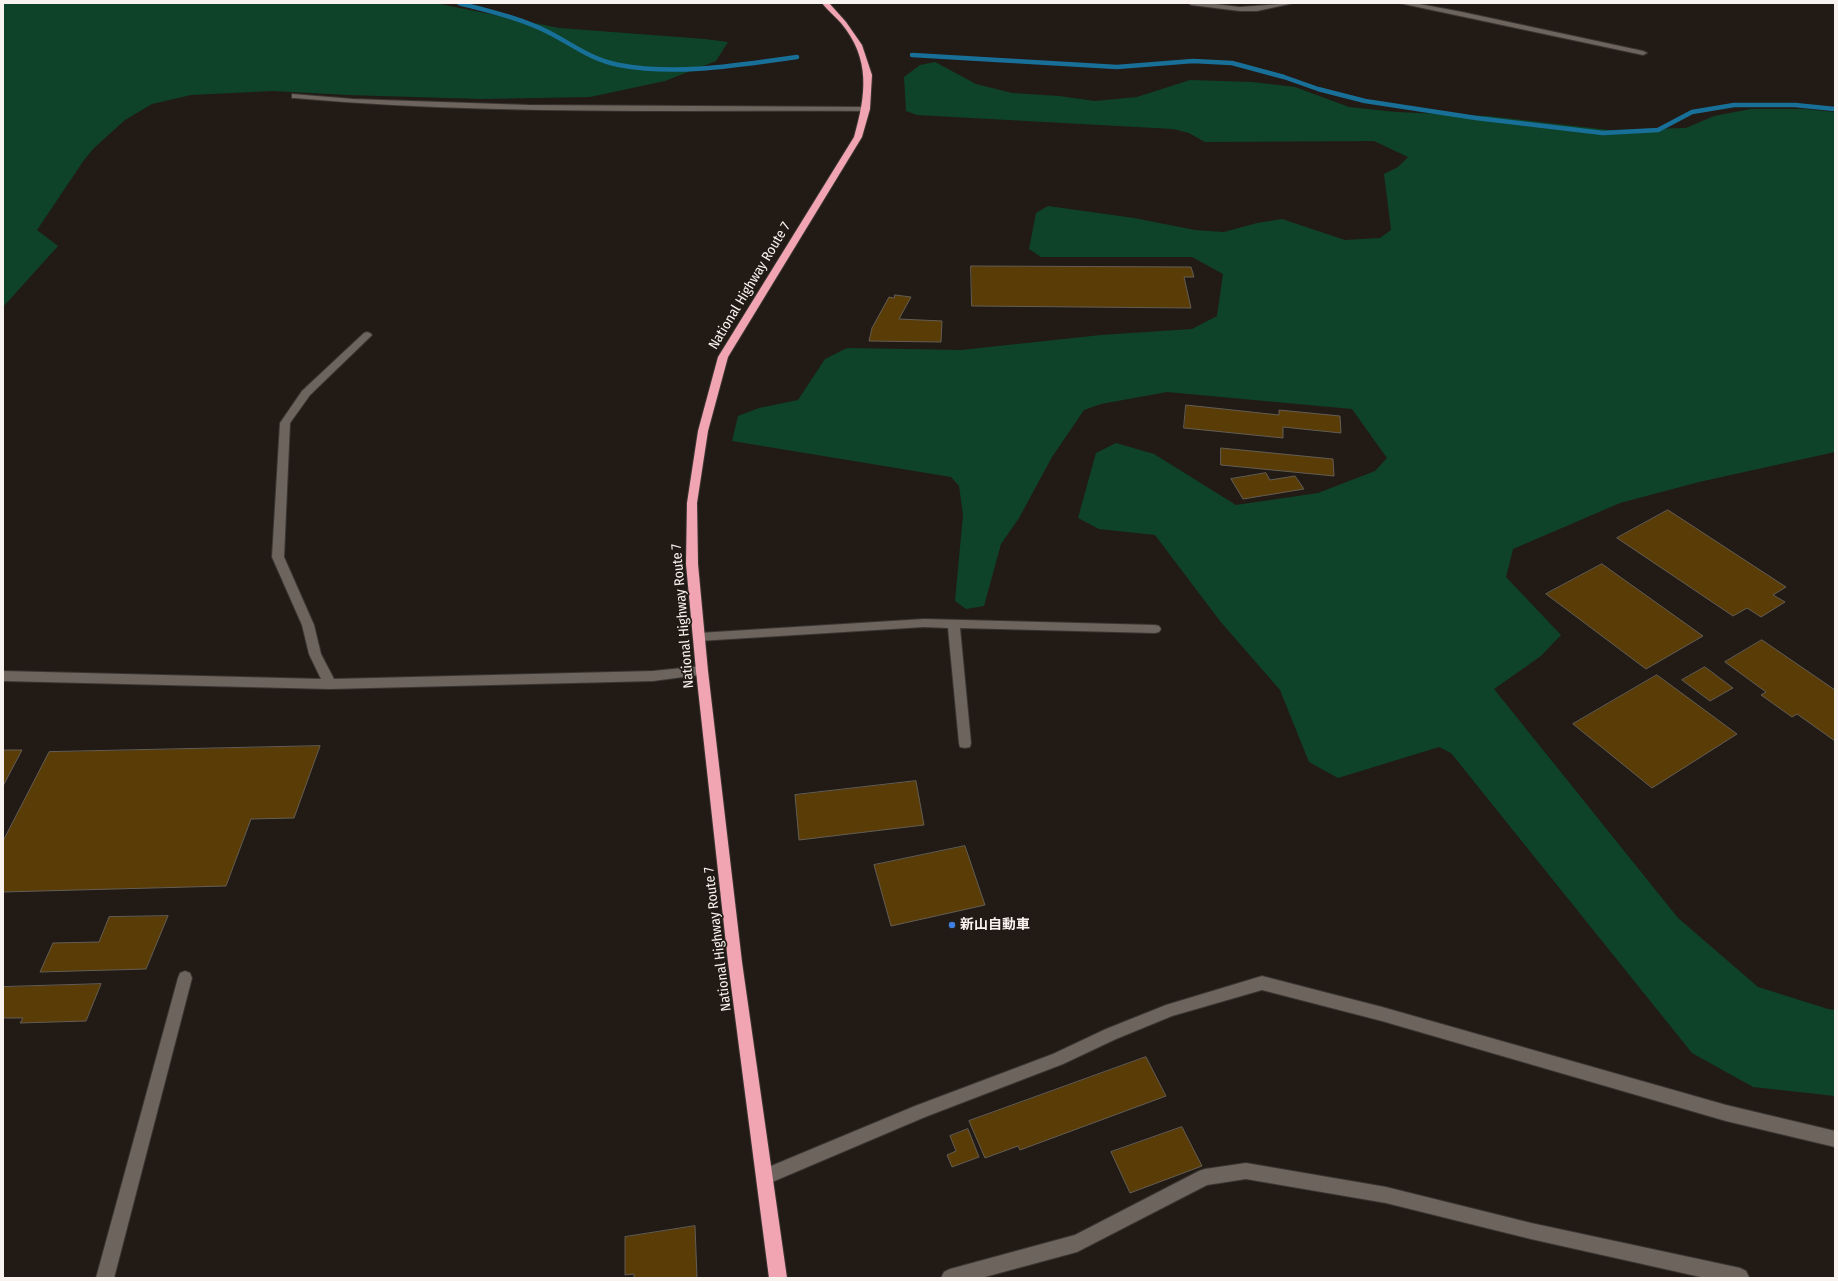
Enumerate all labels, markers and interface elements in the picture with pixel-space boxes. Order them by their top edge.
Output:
street label: National Highway Route 7 [705,219,795,353]
street label: National Highway Route 7 [668,543,698,689]
street label: National Highway Route 7 [701,866,735,1012]
place label: 新山自動車 [960,917,1030,933]
marker: 新山自動車 [947,920,957,930]

